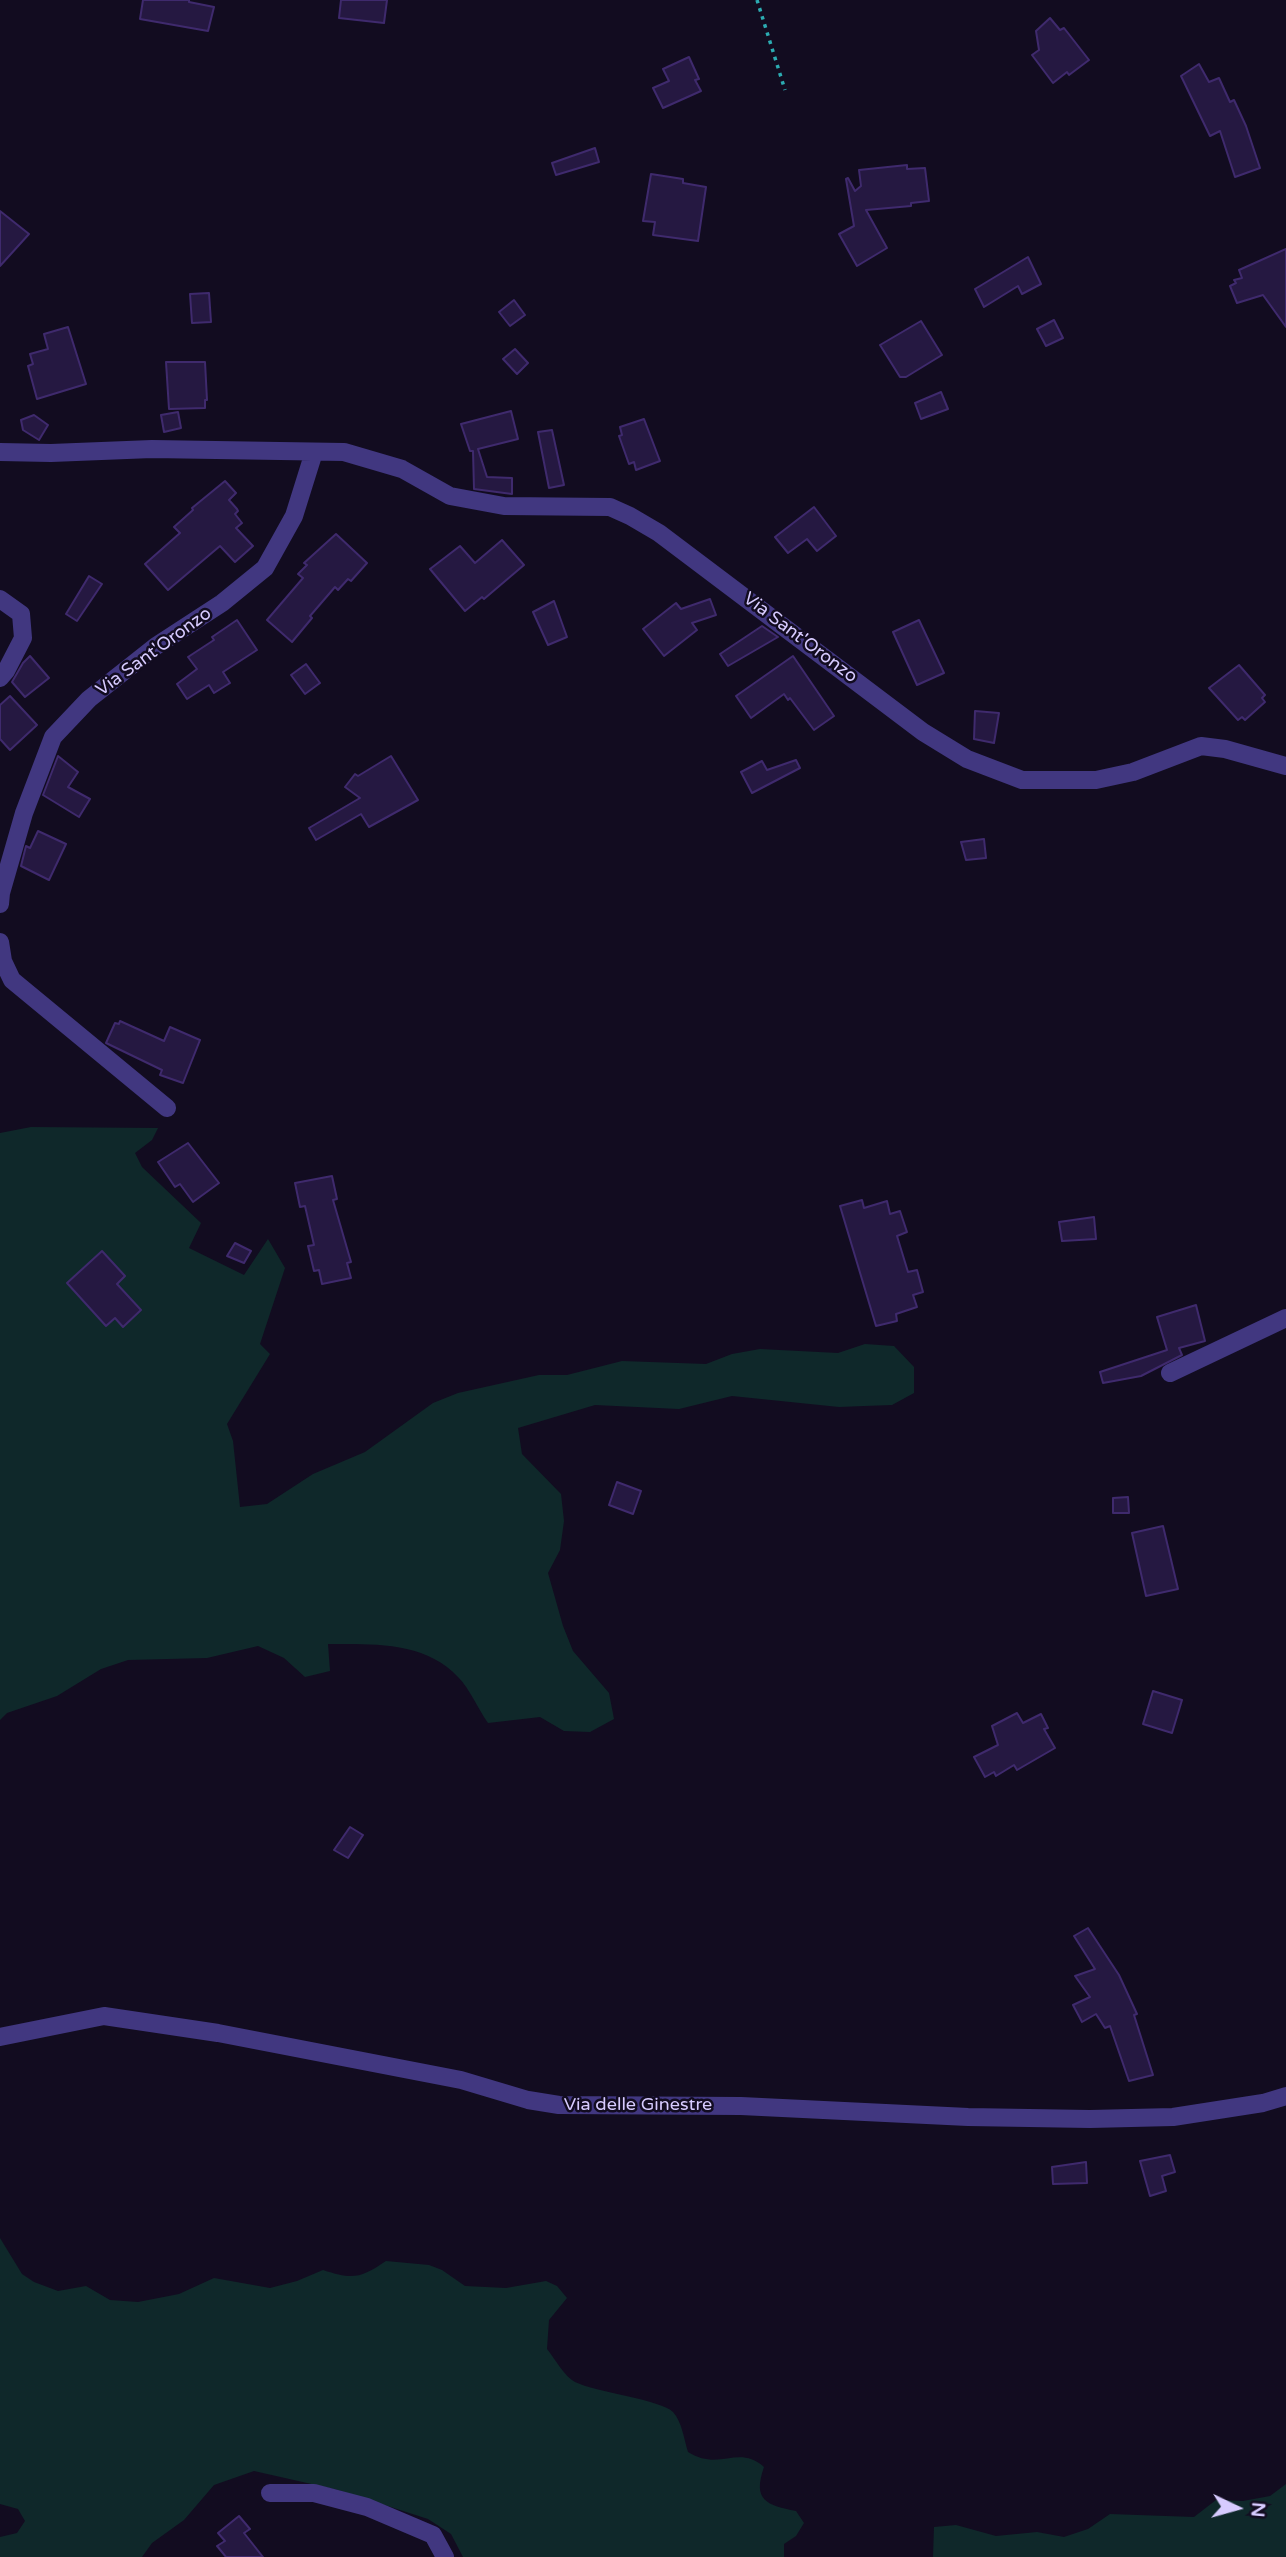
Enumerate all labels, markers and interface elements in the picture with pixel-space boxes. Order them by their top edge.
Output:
street label: Via Sant'Oronzo [739,588,861,688]
street label: Via Sant'Oronzo [92,603,216,701]
street label: Via delle Ginestre [564,2094,712,2116]
north arrow [1202,2473,1272,2543]
text: N [1246,2501,1270,2518]

